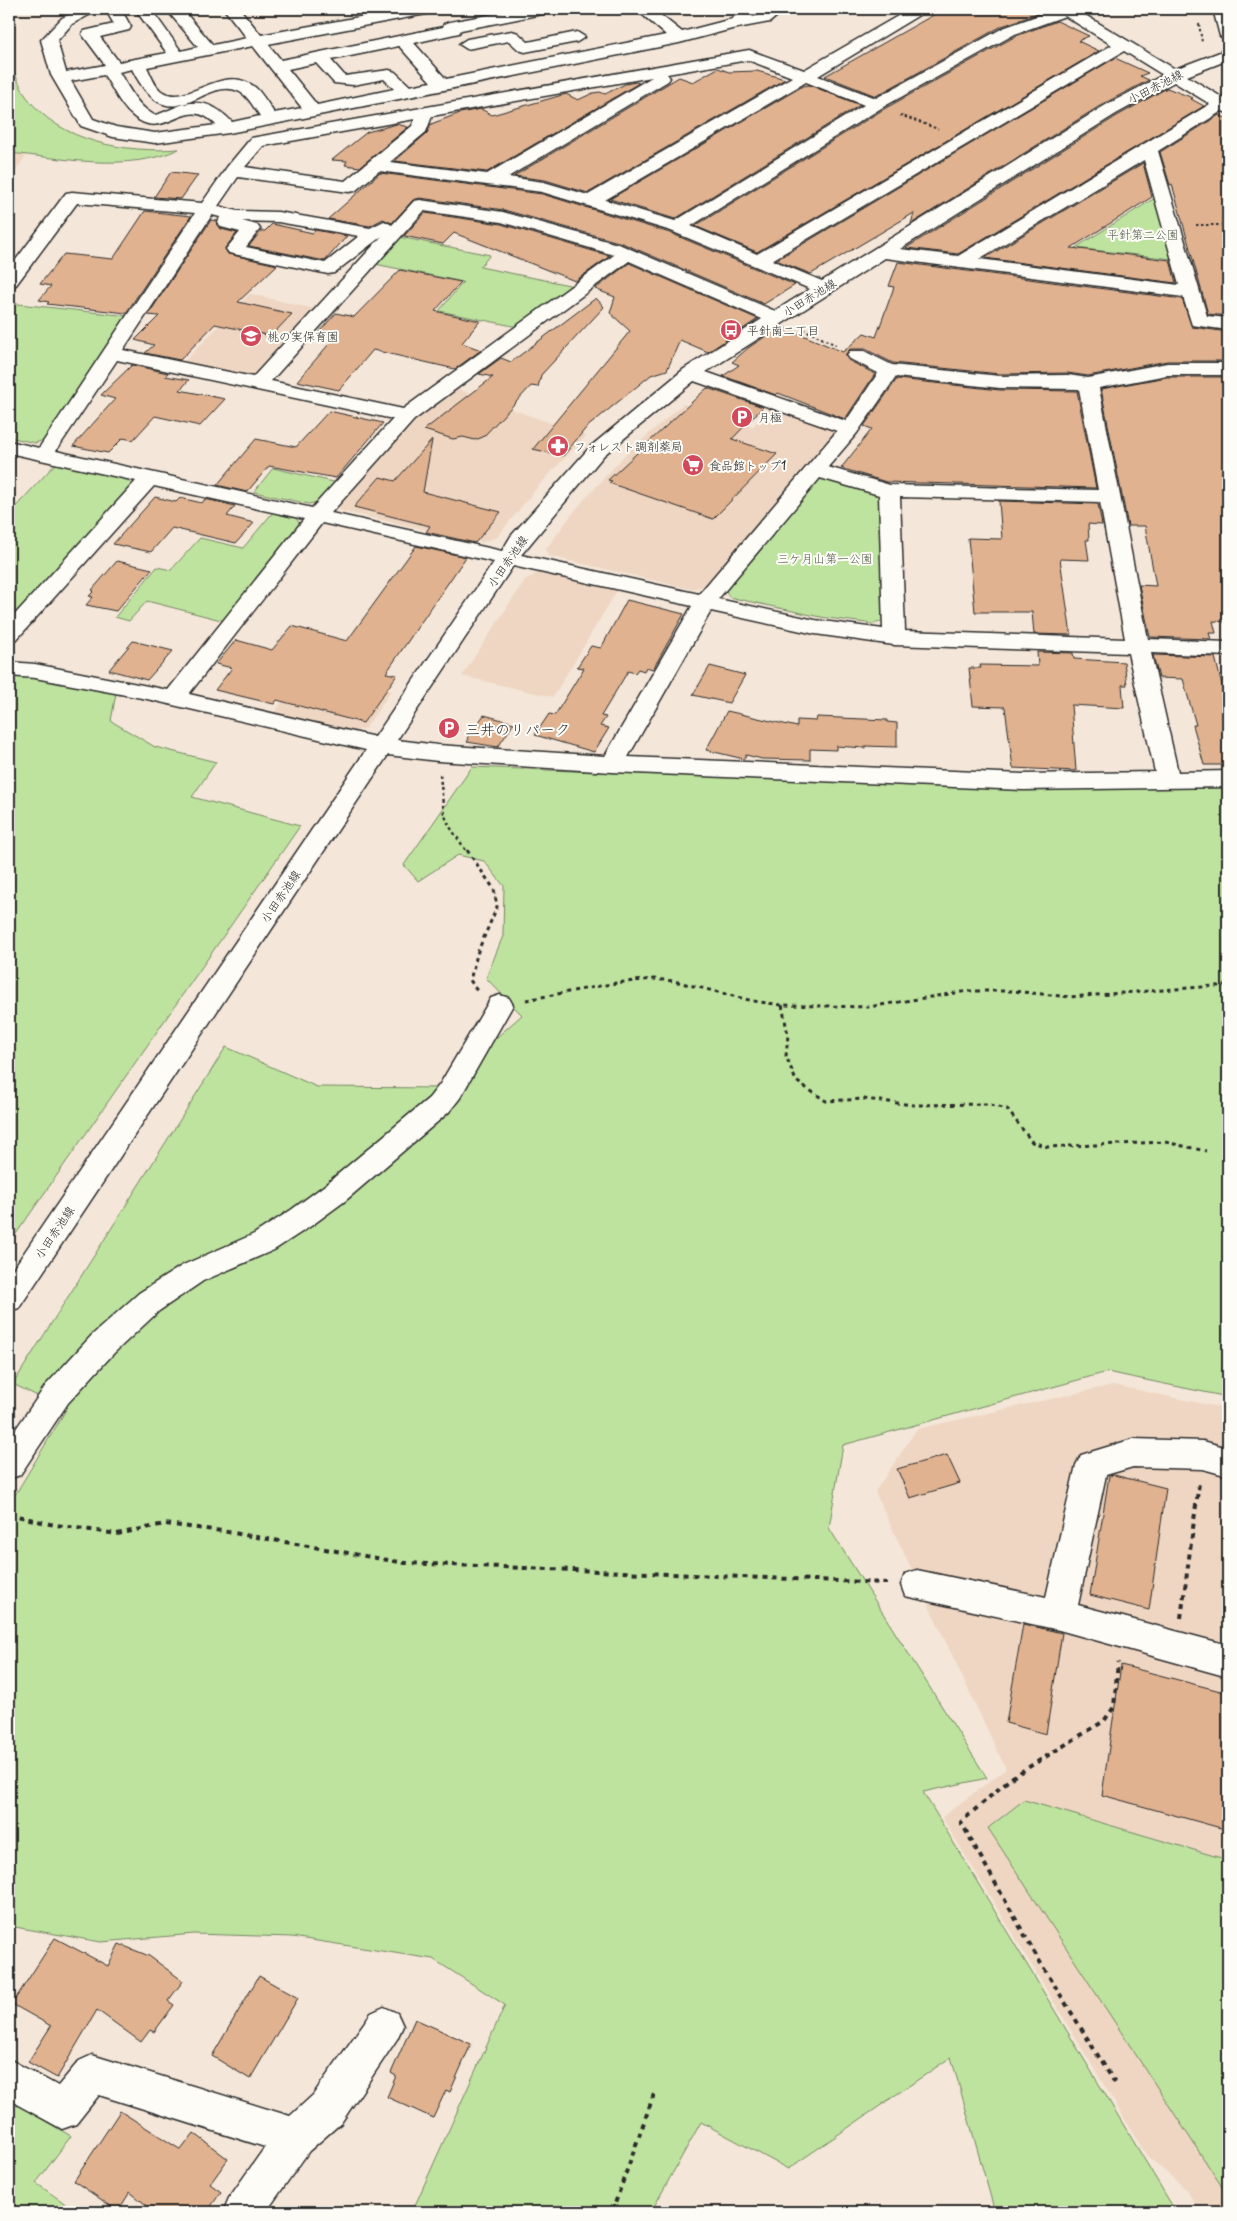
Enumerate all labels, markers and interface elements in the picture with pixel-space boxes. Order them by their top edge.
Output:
street label: 小田赤池線 [1124,64,1186,108]
park label: 平針第二公園 [1107,225,1179,243]
street label: 小田赤池線 [779,273,839,321]
bus stop icon: 平針南二丁目 [719,318,743,342]
place label: 平針南二丁目 [747,321,819,339]
school or university icon: 桃の実保育園 [239,324,263,348]
place label: 桃の実保育園 [267,327,339,345]
parking icon: 月極 [730,405,754,429]
place label: 月極 [758,408,782,426]
pharmacy icon: フォレスト調剤薬局 [546,434,570,458]
place label: フォレスト調剤薬局 [574,437,683,455]
supermarket icon: 食品館トップ1 [681,453,705,477]
place label: 食品館トップ1 [709,456,786,474]
street label: 小田赤池線 [482,531,532,591]
park label: 三ケ月山第一公園 [777,549,873,567]
parking icon: 三井のリパーク [437,716,461,740]
place label: 三井のリパーク [465,717,570,740]
street label: 小田赤池線 [256,866,304,926]
street label: 小田赤池線 [30,1202,78,1262]

